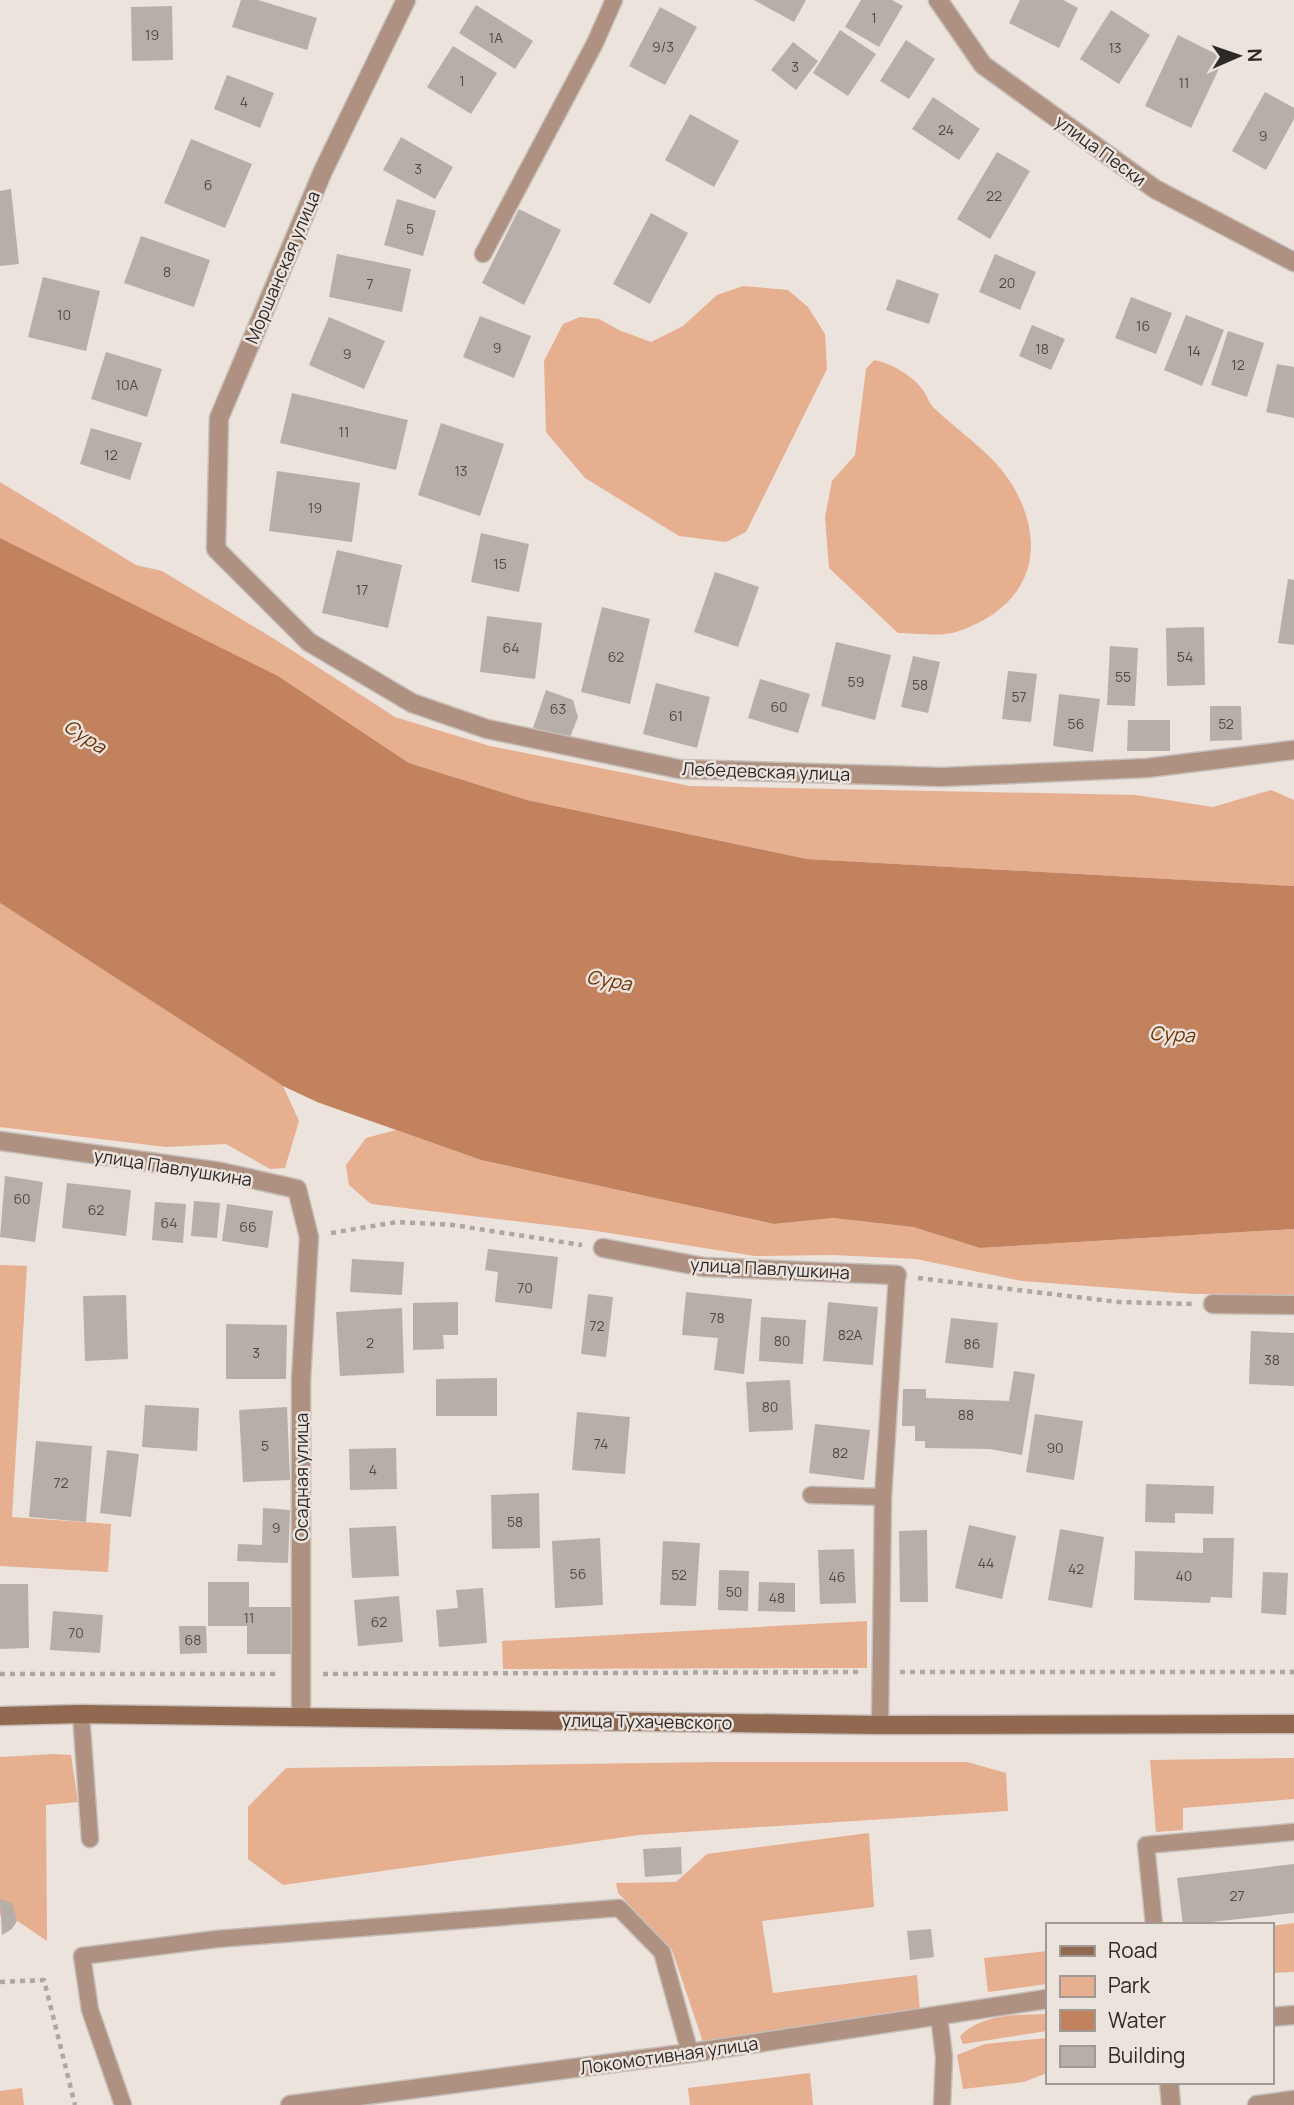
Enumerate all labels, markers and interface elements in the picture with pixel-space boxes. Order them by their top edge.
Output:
house number: 1 [871,8,877,27]
north arrow [1203,21,1273,91]
house number: 19 [145,25,159,44]
house number: 1А [489,28,503,47]
house number: 9/3 [652,37,674,56]
house number: 13 [1108,38,1122,57]
text: N [1242,48,1268,63]
house number: 3 [791,57,799,76]
house number: 1 [459,71,465,90]
house number: 11 [1179,73,1189,92]
house number: 4 [240,92,248,111]
street label: улица Пески [1051,109,1151,191]
house number: 24 [938,120,954,139]
house number: 9 [1259,126,1267,145]
house number: 3 [414,159,422,178]
house number: 6 [204,175,212,194]
house number: 22 [986,186,1002,205]
street label: Моршанская улица [239,187,325,347]
house number: 5 [406,219,414,238]
house number: 8 [163,262,171,281]
house number: 20 [999,273,1015,292]
house number: 7 [366,274,374,293]
house number: 10 [57,305,71,324]
house number: 16 [1136,316,1150,335]
house number: 9 [493,338,501,357]
house number: 18 [1035,339,1049,358]
house number: 14 [1187,341,1201,360]
house number: 9 [343,344,351,363]
house number: 12 [1231,355,1245,374]
house number: 10А [116,375,139,394]
house number: 11 [339,422,349,441]
house number: 12 [104,445,118,464]
house number: 13 [454,461,468,480]
house number: 19 [308,498,322,517]
house number: 15 [493,554,507,573]
house number: 17 [356,580,368,599]
house number: 64 [503,638,519,657]
house number: 62 [608,647,624,666]
house number: 54 [1177,647,1193,666]
house number: 55 [1115,667,1131,686]
house number: 59 [848,672,864,691]
house number: 58 [912,675,928,694]
house number: 57 [1011,687,1027,706]
house number: 60 [770,697,788,716]
house number: 63 [550,699,566,718]
house number: 61 [669,706,683,725]
water label: Сура [59,713,112,760]
house number: 56 [1068,714,1084,733]
house number: 52 [1218,714,1234,733]
street label: Лебедевская улица [681,756,851,786]
water label: Сура [584,963,635,997]
water label: Сура [1149,1020,1197,1048]
street label: улица Павлушкина [92,1143,254,1191]
house number: 60 [13,1189,31,1208]
house number: 62 [88,1200,104,1219]
house number: 64 [161,1213,177,1232]
house number: 66 [239,1217,257,1236]
street label: улица Павлушкина [690,1252,850,1284]
house number: 70 [517,1278,533,1297]
house number: 78 [709,1308,725,1327]
house number: 72 [589,1316,605,1335]
house number: 82А [838,1325,862,1344]
house number: 80 [774,1331,790,1350]
house number: 2 [366,1333,374,1352]
house number: 86 [964,1334,980,1353]
house number: 3 [252,1343,260,1362]
house number: 38 [1264,1350,1280,1369]
house number: 80 [762,1397,778,1416]
house number: 88 [958,1405,974,1424]
street label: Осадная улица [289,1413,313,1541]
house number: 74 [594,1434,608,1453]
house number: 5 [261,1436,269,1455]
house number: 90 [1046,1438,1064,1457]
house number: 82 [832,1443,848,1462]
house number: 4 [369,1460,377,1479]
house number: 72 [53,1473,69,1492]
house number: 58 [507,1512,523,1531]
house number: 9 [272,1518,280,1537]
house number: 44 [978,1553,994,1572]
house number: 42 [1068,1559,1084,1578]
house number: 56 [570,1564,586,1583]
house number: 52 [671,1565,687,1584]
house number: 40 [1176,1566,1192,1585]
house number: 46 [829,1567,845,1586]
house number: 50 [726,1582,742,1601]
house number: 48 [769,1588,785,1607]
house number: 11 [244,1608,254,1627]
house number: 62 [371,1612,387,1631]
house number: 70 [68,1623,84,1642]
house number: 68 [185,1630,201,1649]
street label: улица Тухачевского [561,1708,733,1734]
house number: 27 [1229,1886,1245,1905]
legend [1046,1923,1273,2084]
text: Road [1108,1936,1158,1964]
text: Park [1108,1971,1150,1999]
text: Water [1108,2006,1167,2034]
street label: Локомотивная улица [578,2031,760,2079]
text: Building [1108,2041,1185,2069]

